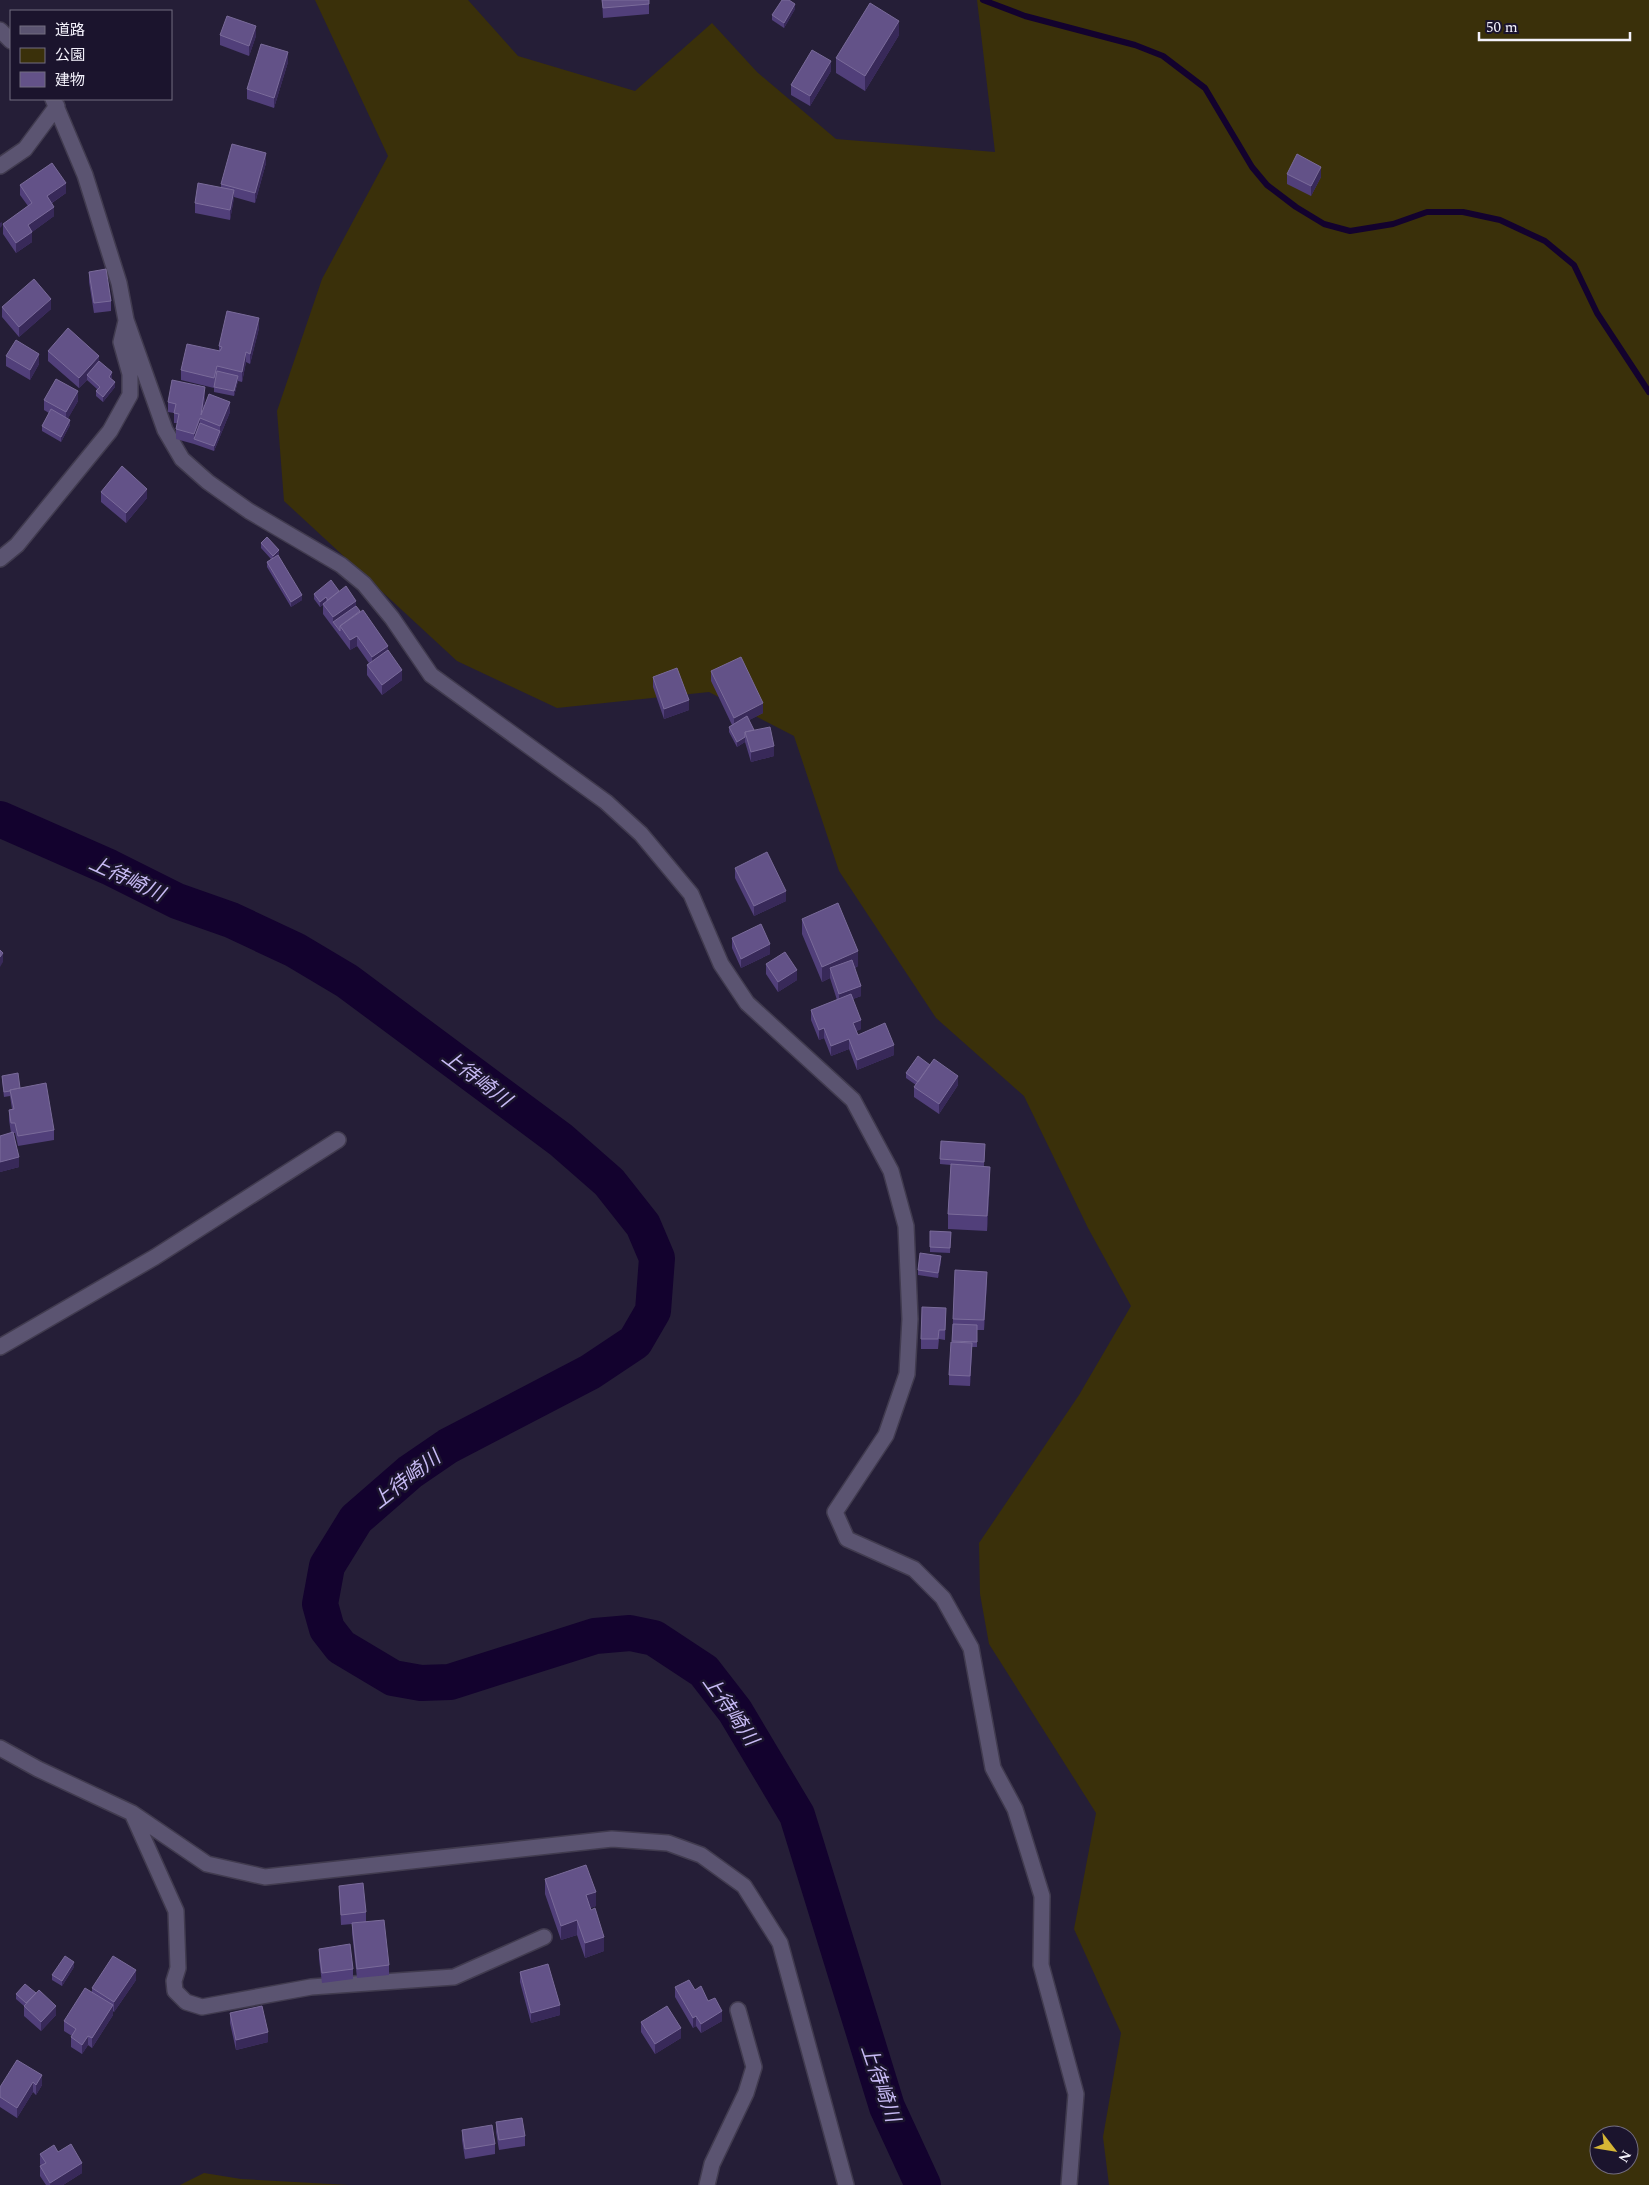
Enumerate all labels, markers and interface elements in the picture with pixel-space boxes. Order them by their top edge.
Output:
legend [10,10,172,100]
scale bar [1479,10,1630,42]
text: 50 m [1486,16,1518,39]
text: 道路 [55,19,85,42]
text: 公園 [55,44,85,67]
text: 建物 [55,69,85,92]
water label: 上待崎川 [84,848,171,910]
water label: 上待崎川 [435,1043,519,1116]
water label: 上待崎川 [366,1442,449,1516]
water label: 上待崎川 [695,1669,767,1754]
water label: 上待崎川 [853,2041,908,2128]
north arrow [1589,2125,1639,2175]
text: N [1613,2146,1637,2167]

